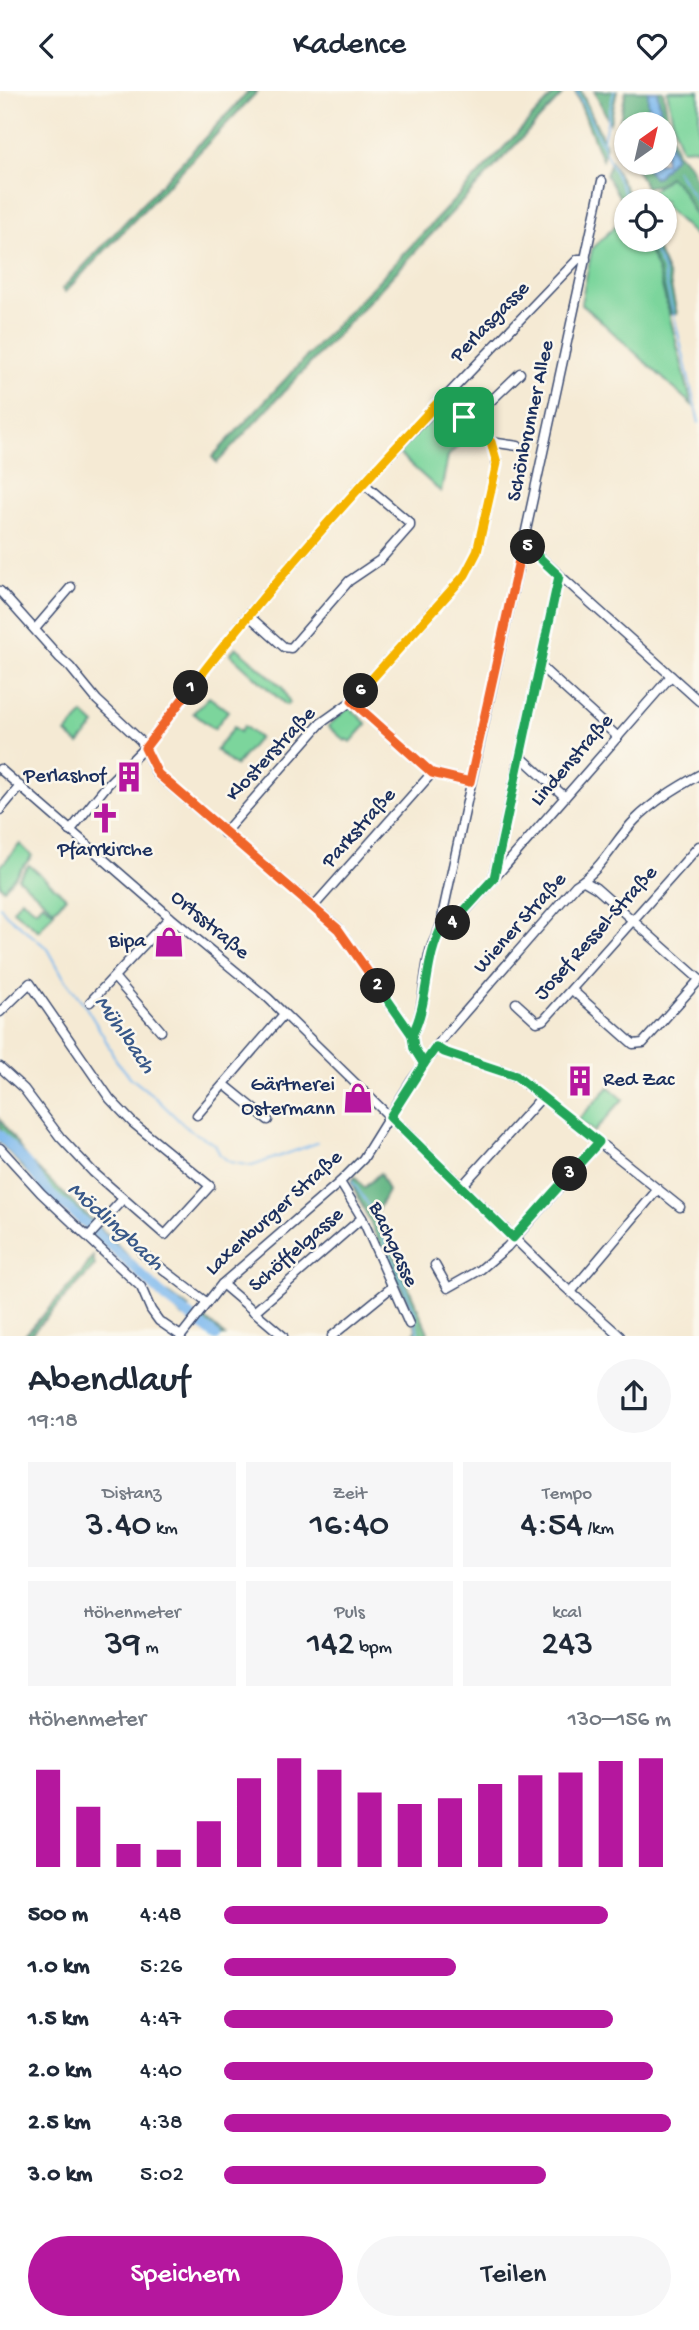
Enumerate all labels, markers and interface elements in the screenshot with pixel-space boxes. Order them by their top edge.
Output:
icon: back [28,27,66,65]
text: Kadence [293,27,406,65]
icon: heart [633,27,671,65]
north arrow [614,112,677,175]
map controls [614,112,677,252]
button: locate [614,189,677,252]
street label: Perlasgasse [445,276,537,370]
street label: Schönbrunner Allee [503,337,562,504]
pin [434,387,494,447]
icon: arrive [445,398,483,436]
pin: 5 [510,529,546,565]
text: 5 [523,535,533,558]
pin: 1 [174,671,208,705]
pin: 6 [344,673,378,709]
text: 1 [187,676,194,699]
text: 6 [356,679,365,702]
street label: Klosterstraße [222,702,323,808]
street label: Lindenstraße [526,709,621,812]
building icon: Perlashof [112,760,146,794]
place label: Perlashof [23,765,108,790]
street label: Parkstraße [317,783,403,875]
church icon: Pfarrkirche [88,801,122,835]
place label: Pfarrkirche [56,839,154,864]
street label: Josef Ressel-Straße [530,861,665,1006]
street label: Wiener Straße [469,867,574,980]
street label: Ortsstraße [164,886,254,967]
pin: 4 [435,905,470,941]
text: 4 [448,911,457,934]
shop icon: Bipa [152,925,186,959]
place label: Bipa [108,930,147,955]
pin: 2 [360,969,396,1003]
text: 2 [373,974,382,997]
water label: Mühlbach [87,991,161,1080]
building icon: Red Zac [563,1064,597,1098]
place label: Red Zac [603,1069,675,1094]
place label: Gärtnerei Ostermann [241,1074,335,1123]
shop icon: Gärtnerei Ostermann [341,1081,375,1115]
street label: Laxenburger Straße [201,1145,350,1282]
pin: 3 [552,1157,588,1191]
text: 3 [565,1162,574,1185]
water label: Mödlingbach [61,1177,169,1278]
street label: Bachgasse [361,1198,423,1292]
street label: Schöffelgasse [245,1202,350,1299]
button: share [597,1359,671,1433]
text: Abendlauf [28,1360,189,1404]
text: 19:18 [28,1408,78,1435]
text: Distanz [102,1483,161,1506]
text: Zeit [333,1483,366,1506]
text: Tempo [542,1483,592,1506]
text: 3.40 [86,1506,151,1547]
text: 16:40 [310,1506,389,1547]
text: 4:54 [520,1506,583,1547]
text: km [151,1518,178,1541]
text: /km [583,1518,614,1541]
text: Höhenmeter [83,1602,181,1625]
text: Puls [334,1602,365,1625]
text: kcal [552,1602,582,1625]
text: 39 [105,1625,141,1666]
text: 142 [307,1625,355,1666]
text: 243 [541,1625,593,1666]
text: m [141,1637,159,1660]
text: bpm [355,1637,392,1660]
text: Höhenmeter [28,1707,146,1734]
text: 130–156 m [568,1707,671,1734]
text: 500 m [28,1902,88,1929]
text: 4:48 [140,1902,182,1929]
text: 1.0 km [28,1954,90,1981]
text: 5:26 [140,1954,182,1981]
text: 1.5 km [28,2006,89,2033]
text: 4:47 [140,2006,181,2033]
text: 2.0 km [28,2058,92,2085]
text: 4:40 [140,2058,182,2085]
text: 2.5 km [28,2110,91,2137]
text: 4:38 [140,2110,183,2137]
text: 3.0 km [28,2162,92,2189]
text: 5:02 [140,2162,184,2189]
button: Speichern [28,2236,343,2316]
button: Teilen [357,2236,671,2316]

